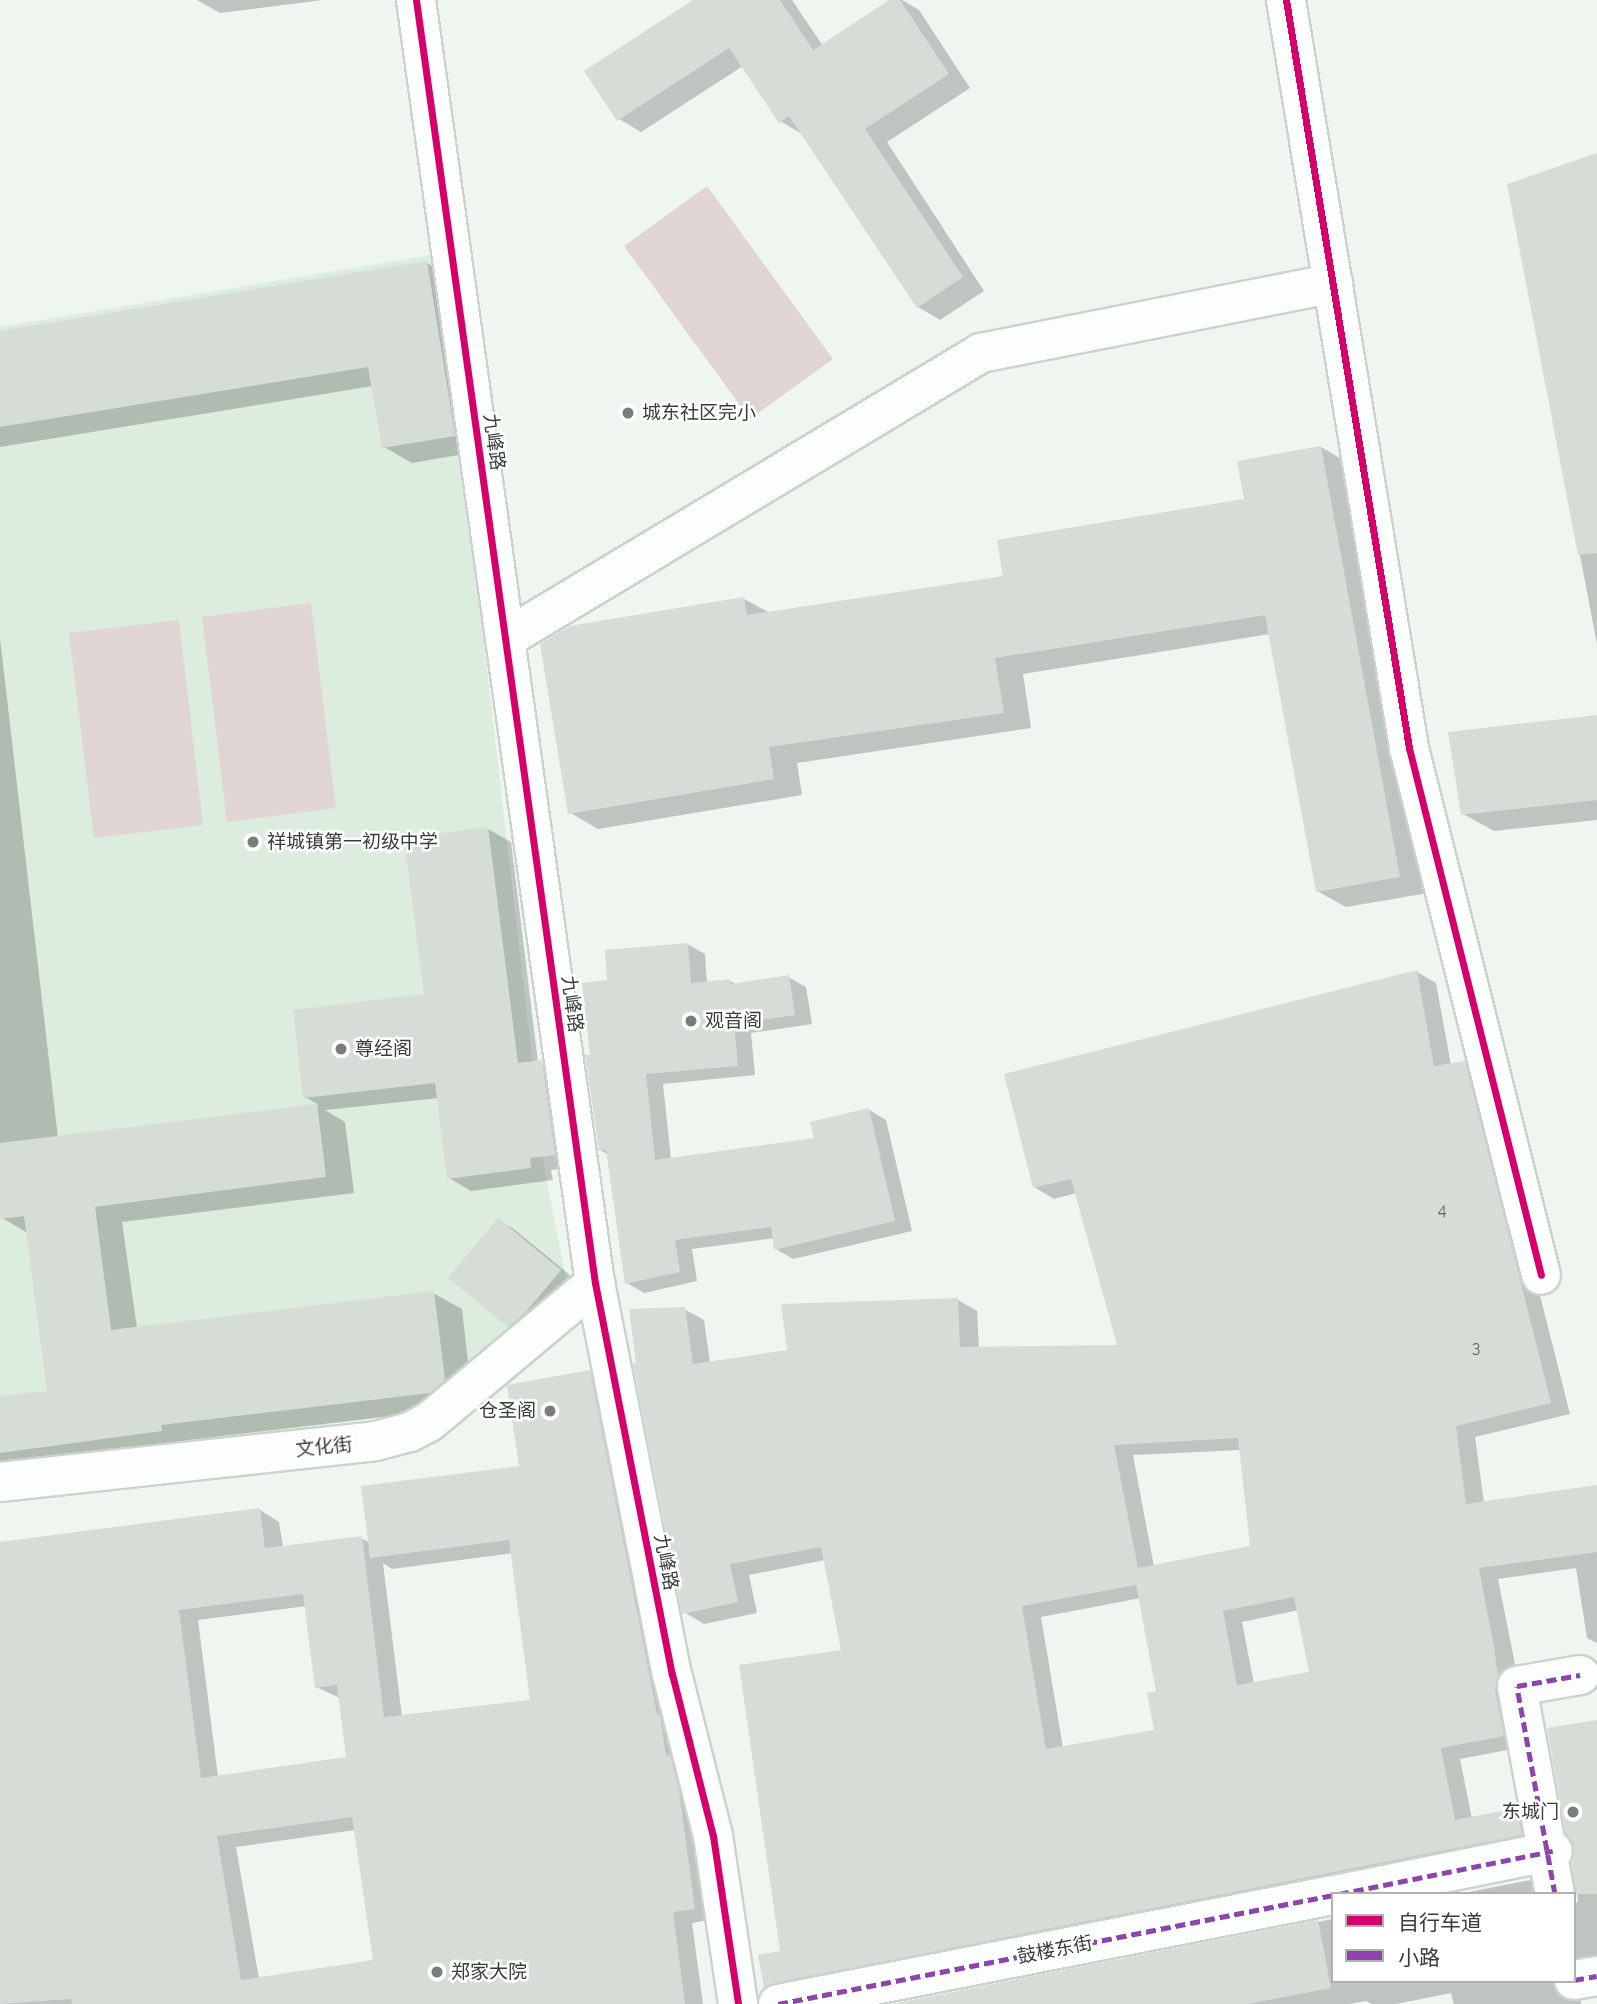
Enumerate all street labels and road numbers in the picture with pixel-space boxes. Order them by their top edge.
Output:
street label: 九峰路 [479,412,509,472]
street label: 九峰路 [557,974,587,1034]
street label: 文化街 [294,1433,354,1461]
street label: 九峰路 [649,1532,683,1592]
street label: 鼓楼东街 [1016,1932,1094,1968]

